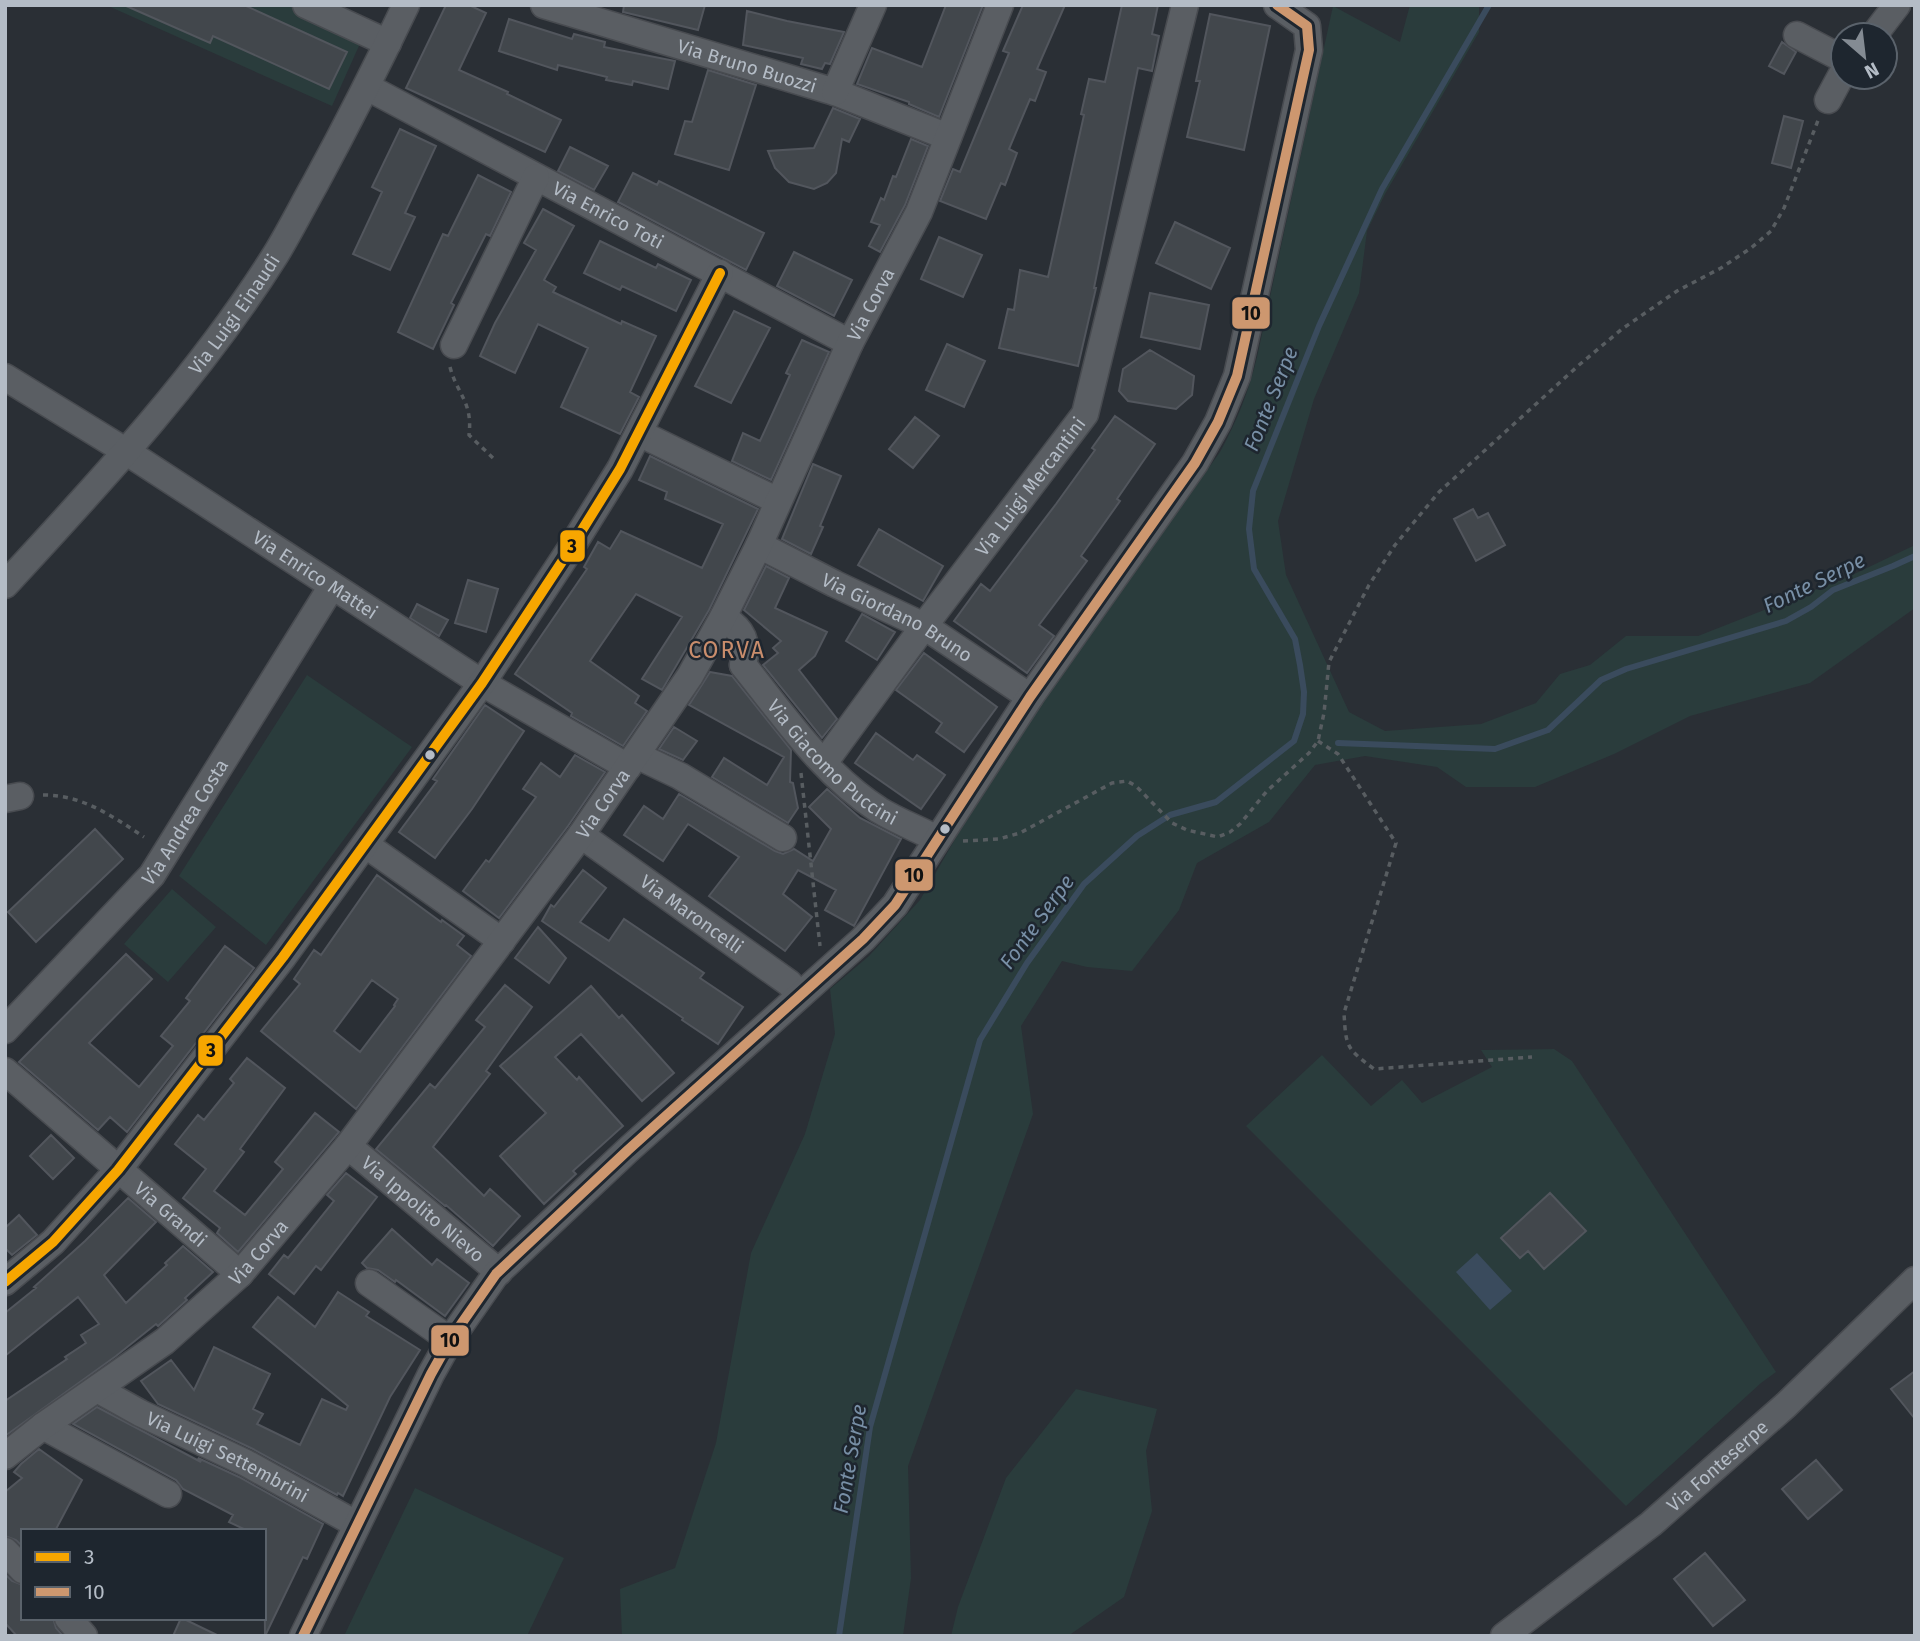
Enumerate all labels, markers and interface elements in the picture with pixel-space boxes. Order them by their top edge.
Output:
north arrow [1829,21,1899,91]
street label: Via Bruno Buozzi [675,34,819,97]
text: N [1861,57,1883,84]
street label: Via Enrico Toti [549,176,668,254]
street label: Via Luigi Einaudi [183,250,284,379]
street label: Via Corva [842,264,899,345]
line badge: 10 [1231,296,1271,330]
text: 10 [1241,302,1261,325]
water label: Fonte Serpe [1238,343,1304,455]
street label: Via Luigi Mercantini [970,412,1090,560]
street label: Via Enrico Mattei [249,526,382,624]
line badge: 3 [559,529,586,563]
text: 3 [566,535,577,558]
water label: Fonte Serpe [1759,547,1869,619]
street label: Via Giordano Bruno [818,568,977,667]
district label: CORVA [688,636,766,664]
street label: Via Giacomo Puccini [763,695,901,830]
unlabelled marker [423,748,437,762]
street label: Via Andrea Costa [137,755,233,890]
street label: Via Corva [571,764,635,843]
unlabelled marker [938,822,952,836]
line badge: 10 [894,858,934,892]
text: 10 [904,864,924,887]
street label: Via Maroncelli [636,869,748,958]
water label: Fonte Serpe [994,870,1080,974]
line badge: 3 [197,1034,224,1067]
text: 3 [205,1039,216,1062]
street label: Via Ippolito Nievo [357,1151,489,1267]
street label: Via Grandi [130,1177,212,1252]
street label: Via Corva [224,1215,293,1290]
line badge: 10 [430,1324,470,1357]
text: 10 [440,1329,460,1352]
water label: Fonte Serpe [828,1402,872,1516]
street label: Via Luigi Settembrini [143,1406,313,1507]
street label: Via Fonteserpe [1662,1415,1773,1516]
legend [21,1529,266,1620]
text: 3 [84,1544,94,1570]
text: 10 [84,1579,105,1605]

